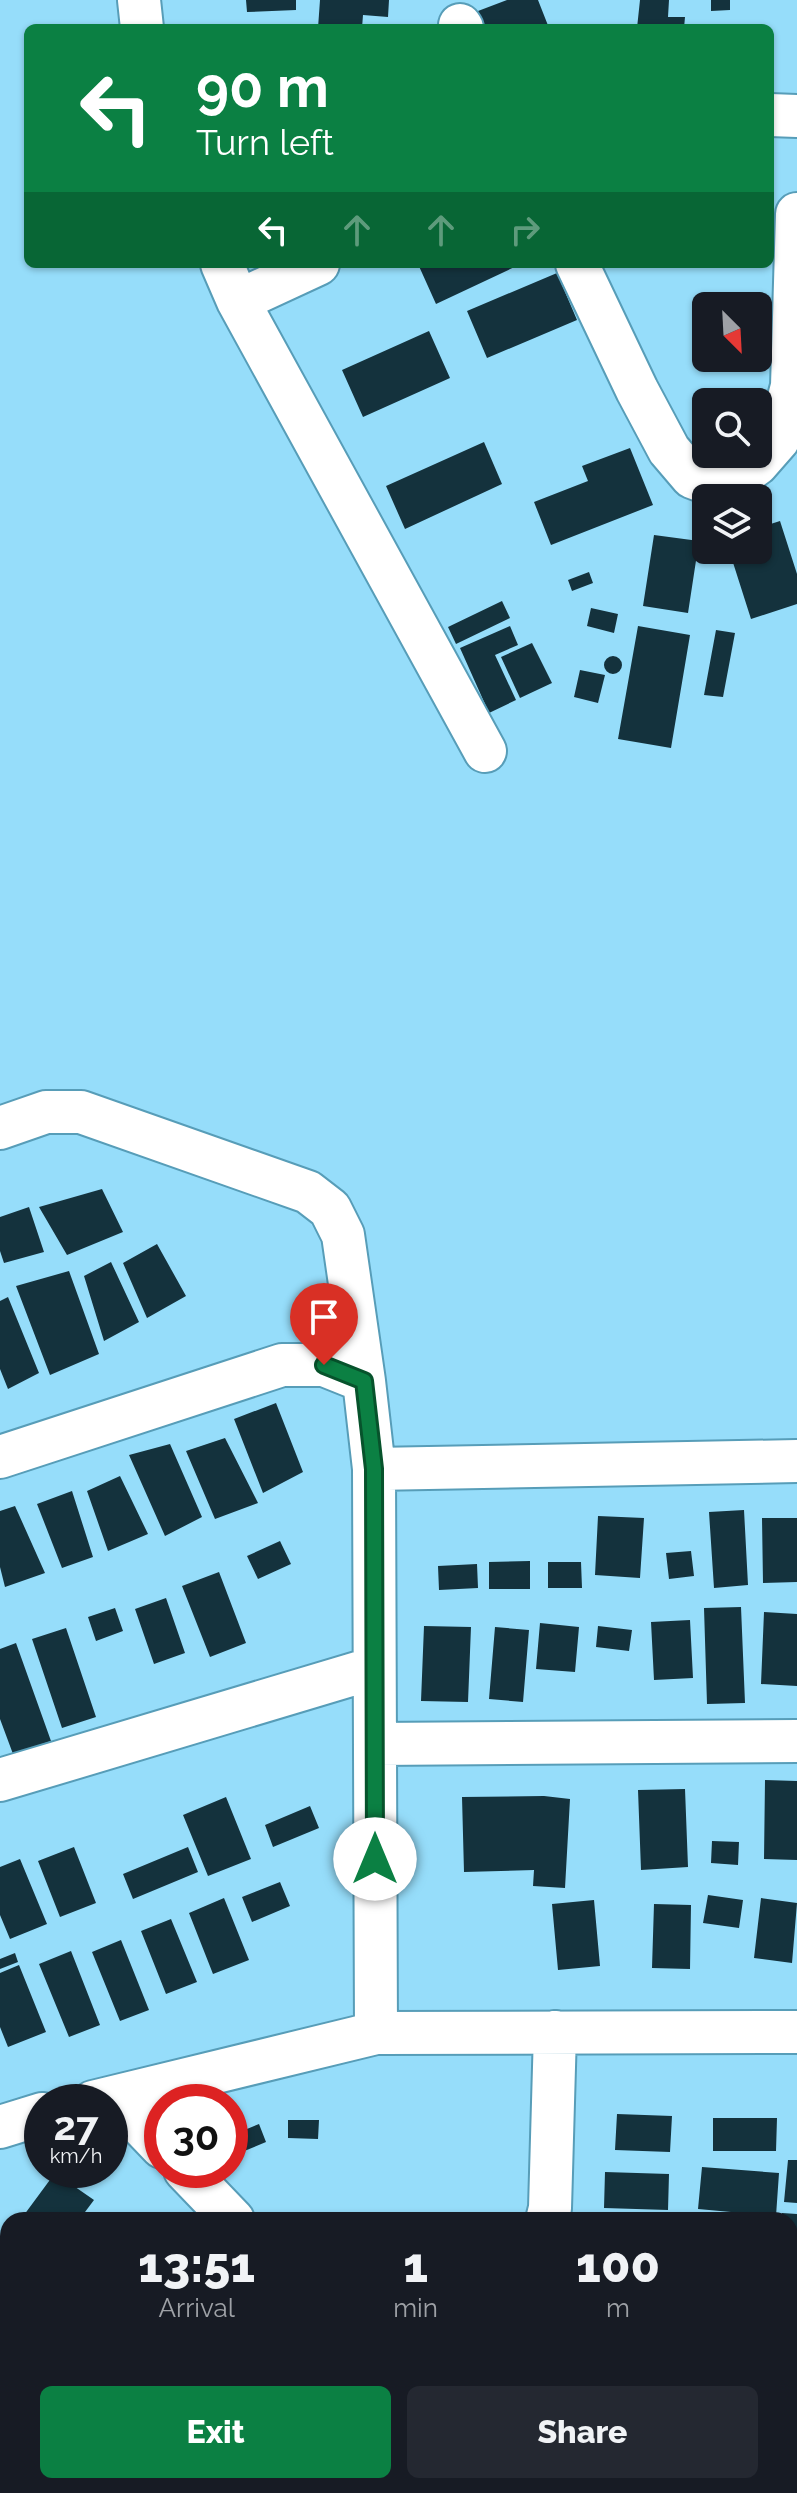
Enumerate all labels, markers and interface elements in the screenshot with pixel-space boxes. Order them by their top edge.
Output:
text: 90 m [196,54,329,120]
icon: left [64,56,168,160]
text: Turn left [196,121,334,163]
icon: left [251,208,295,252]
icon: ahead [335,208,379,252]
icon: ahead [419,208,463,252]
icon: right [503,208,547,252]
north arrow [692,292,772,372]
map controls [692,292,772,564]
button: search [692,388,772,468]
button: layers [692,484,772,564]
pin [290,1283,358,1365]
icon: arrive [302,1295,346,1339]
position arrow [333,1817,417,1901]
speed limit sign: 30 [144,2084,248,2188]
text: 27 [53,2102,98,2149]
text: km/h [50,2144,102,2168]
text: 13:51 [138,2237,255,2293]
text: 1 [403,2237,428,2293]
text: 100 [576,2237,660,2293]
text: Arrival [158,2293,235,2323]
text: min [393,2293,438,2323]
text: m [606,2293,630,2323]
button: Exit [40,2386,391,2478]
button: Share [407,2386,758,2478]

